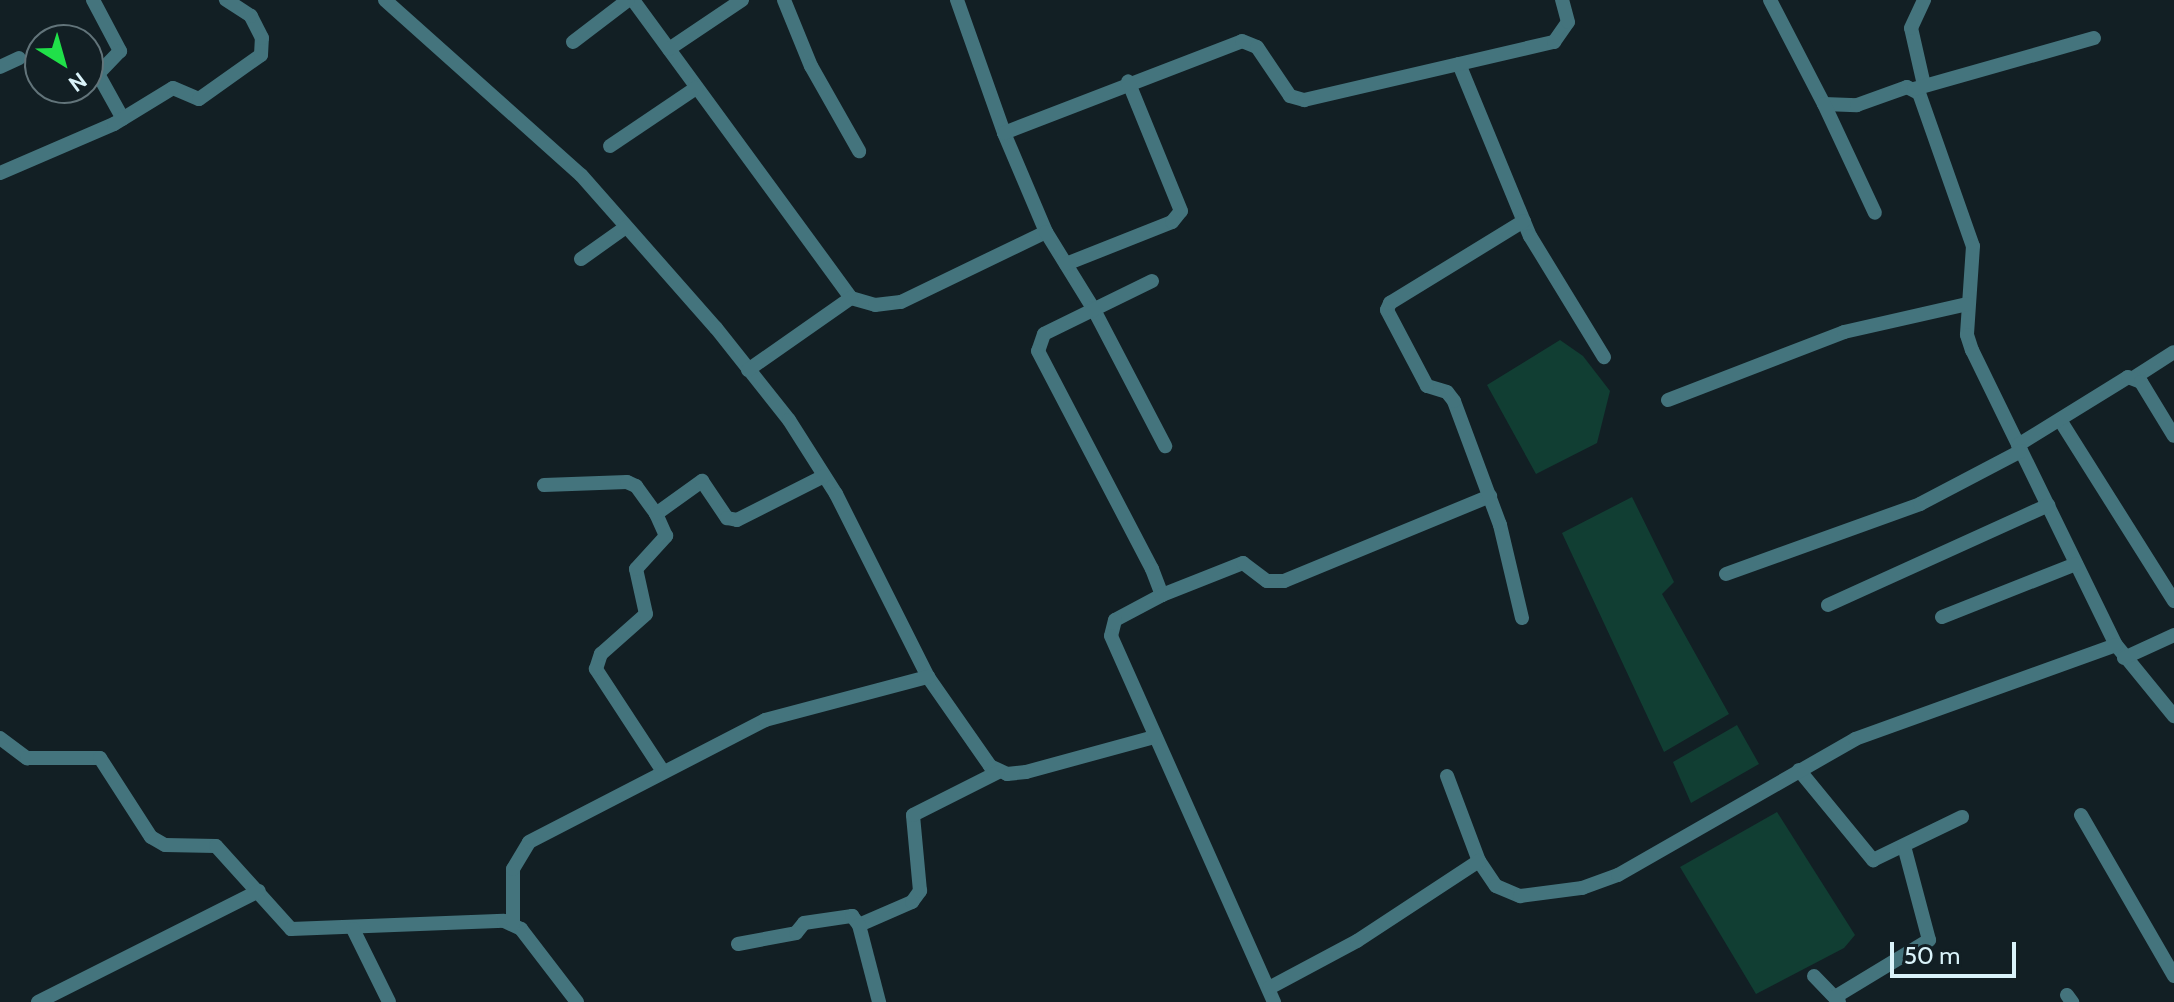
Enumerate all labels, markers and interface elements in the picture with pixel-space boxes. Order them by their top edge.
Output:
north arrow [24,24,104,104]
text: N [63,67,92,97]
scale bar [1894,926,2020,976]
text: 50 m [1904,941,1960,970]

